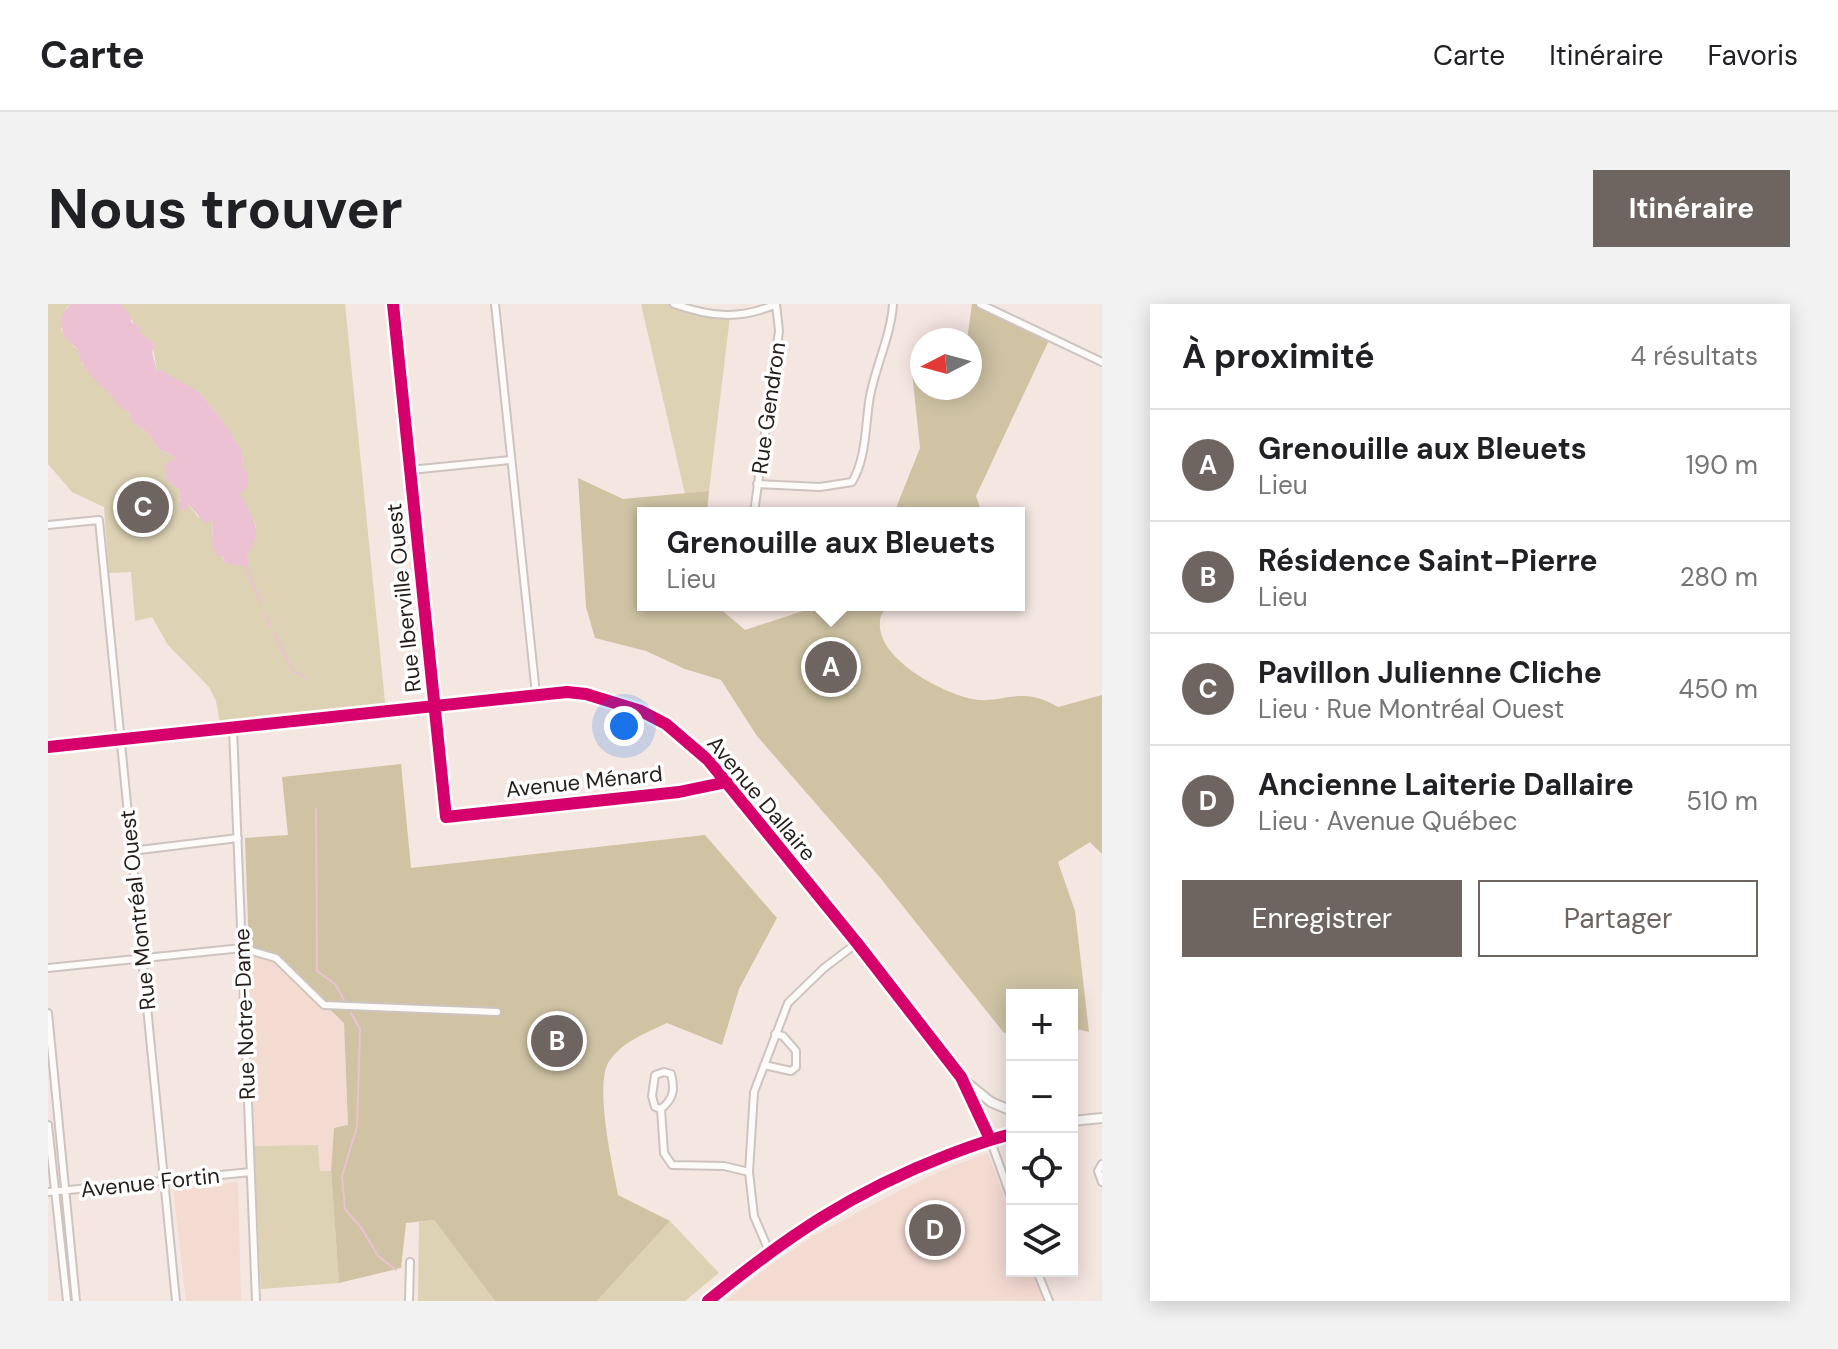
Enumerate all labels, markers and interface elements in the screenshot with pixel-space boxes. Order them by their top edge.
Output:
text: Carte [40,30,145,80]
text: Carte [1433,37,1505,74]
text: Itinéraire [1549,37,1663,74]
text: Favoris [1707,37,1798,74]
button: Itinéraire [1593,170,1790,247]
text: Nous trouver [48,172,403,245]
north arrow [910,328,982,400]
text: À proximité [1182,334,1375,379]
text: 4 résultats [1630,339,1758,373]
street label: Rue Gendron [745,340,792,476]
text: Grenouille aux Bleuets [1258,429,1587,468]
text: A [1199,448,1217,482]
text: 190 m [1686,448,1758,482]
text: Lieu [1258,468,1308,502]
pin: C [117,477,169,537]
street label: Rue Iberville Ouest [379,502,428,694]
popup [637,507,1025,611]
text: Grenouille aux Bleuets [667,523,995,562]
text: Résidence Saint-Pierre [1258,541,1598,580]
text: B [1200,560,1216,594]
text: 280 m [1680,560,1758,594]
text: Lieu [667,562,716,596]
text: Lieu [1258,580,1308,614]
pin: A [805,637,857,697]
text: Pavillon Julienne Cliche [1258,653,1602,692]
text: C [1198,672,1218,706]
text: 450 m [1678,672,1758,706]
text: Lieu · Rue Montréal Ouest [1258,692,1564,726]
your location [604,706,644,746]
street label: Avenue Dallaire [701,730,823,867]
street label: Avenue Ménard [504,759,664,804]
text: Ancienne Laiterie Dallaire [1258,765,1634,804]
text: D [1199,784,1217,818]
text: 510 m [1686,784,1758,818]
text: Lieu · Avenue Québec [1258,804,1518,838]
street label: Rue Montréal Ouest [113,808,162,1011]
button: Enregistrer [1182,880,1462,957]
button: Partager [1478,880,1758,957]
street label: Rue Notre-Dame [227,928,262,1100]
map controls [1006,989,1078,1277]
button: + [1006,989,1078,1061]
pin: B [531,1011,583,1071]
button: − [1006,1061,1078,1133]
button: locate [1006,1133,1078,1205]
street label: Avenue Fortin [79,1161,221,1204]
pin: D [909,1200,961,1260]
button: layers [1006,1205,1078,1277]

